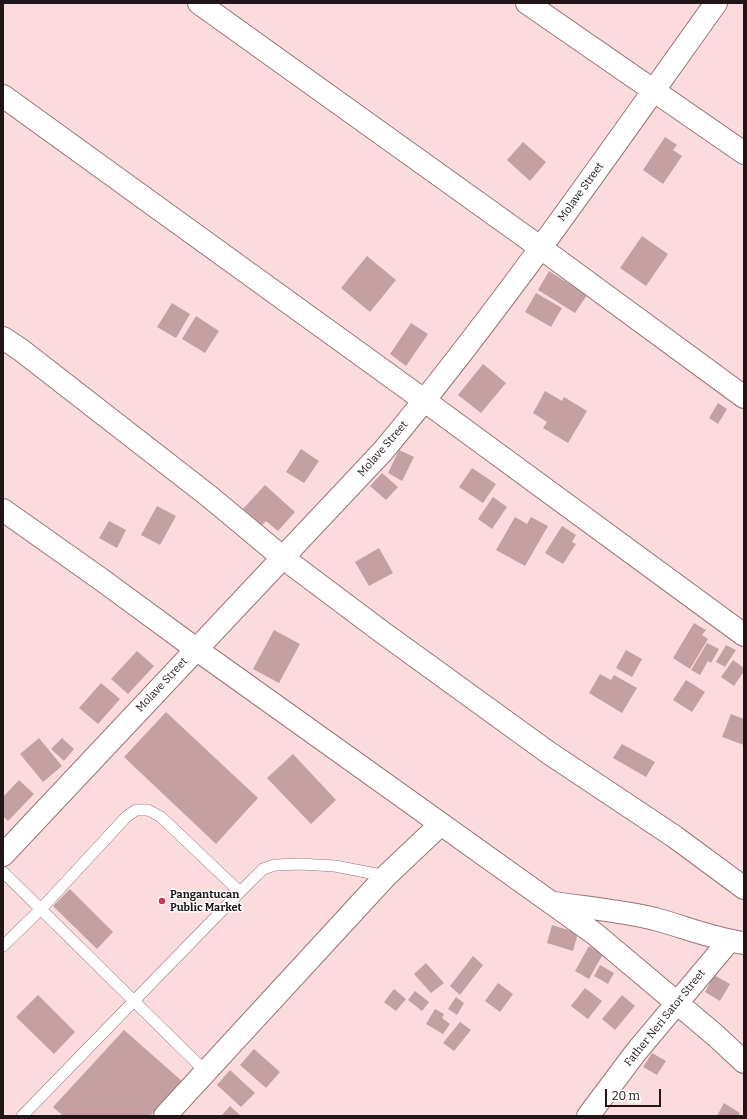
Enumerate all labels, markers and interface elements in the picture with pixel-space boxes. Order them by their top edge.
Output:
street label: Molave Street [555,160,607,224]
street label: Molave Street [355,418,411,480]
street label: Molave Street [133,655,191,715]
place label: Pangantucan Public Market [170,888,242,914]
marker: Pangantucan Public Market [157,896,167,906]
street label: Father Neri Sator Street [622,967,708,1069]
scale bar [607,1081,663,1107]
text: 20 m [612,1089,640,1103]

